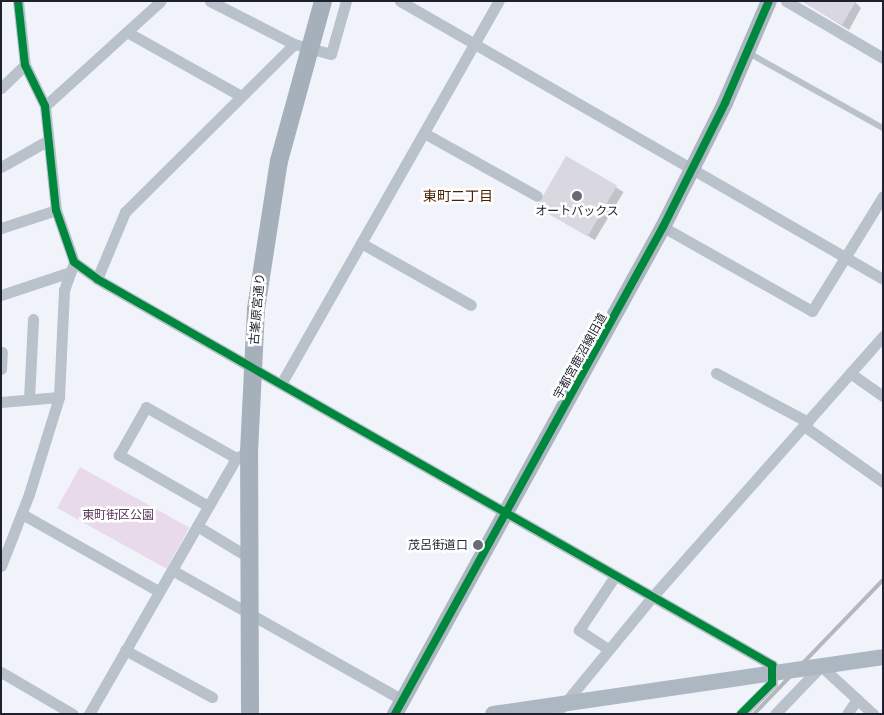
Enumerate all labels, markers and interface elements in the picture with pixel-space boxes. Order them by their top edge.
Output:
district label: 東町二丁目 [423,188,493,204]
marker: オートバックス [571,190,583,202]
place label: オートバックス [535,204,619,218]
street label: 古峯原宮通り [247,273,267,345]
street label: 宇都宮鹿沼線旧道 [550,311,610,401]
park label: 東町街区公園 [82,508,154,522]
place label: 茂呂街道口 [408,538,468,552]
marker: 茂呂街道口 [472,539,484,551]

